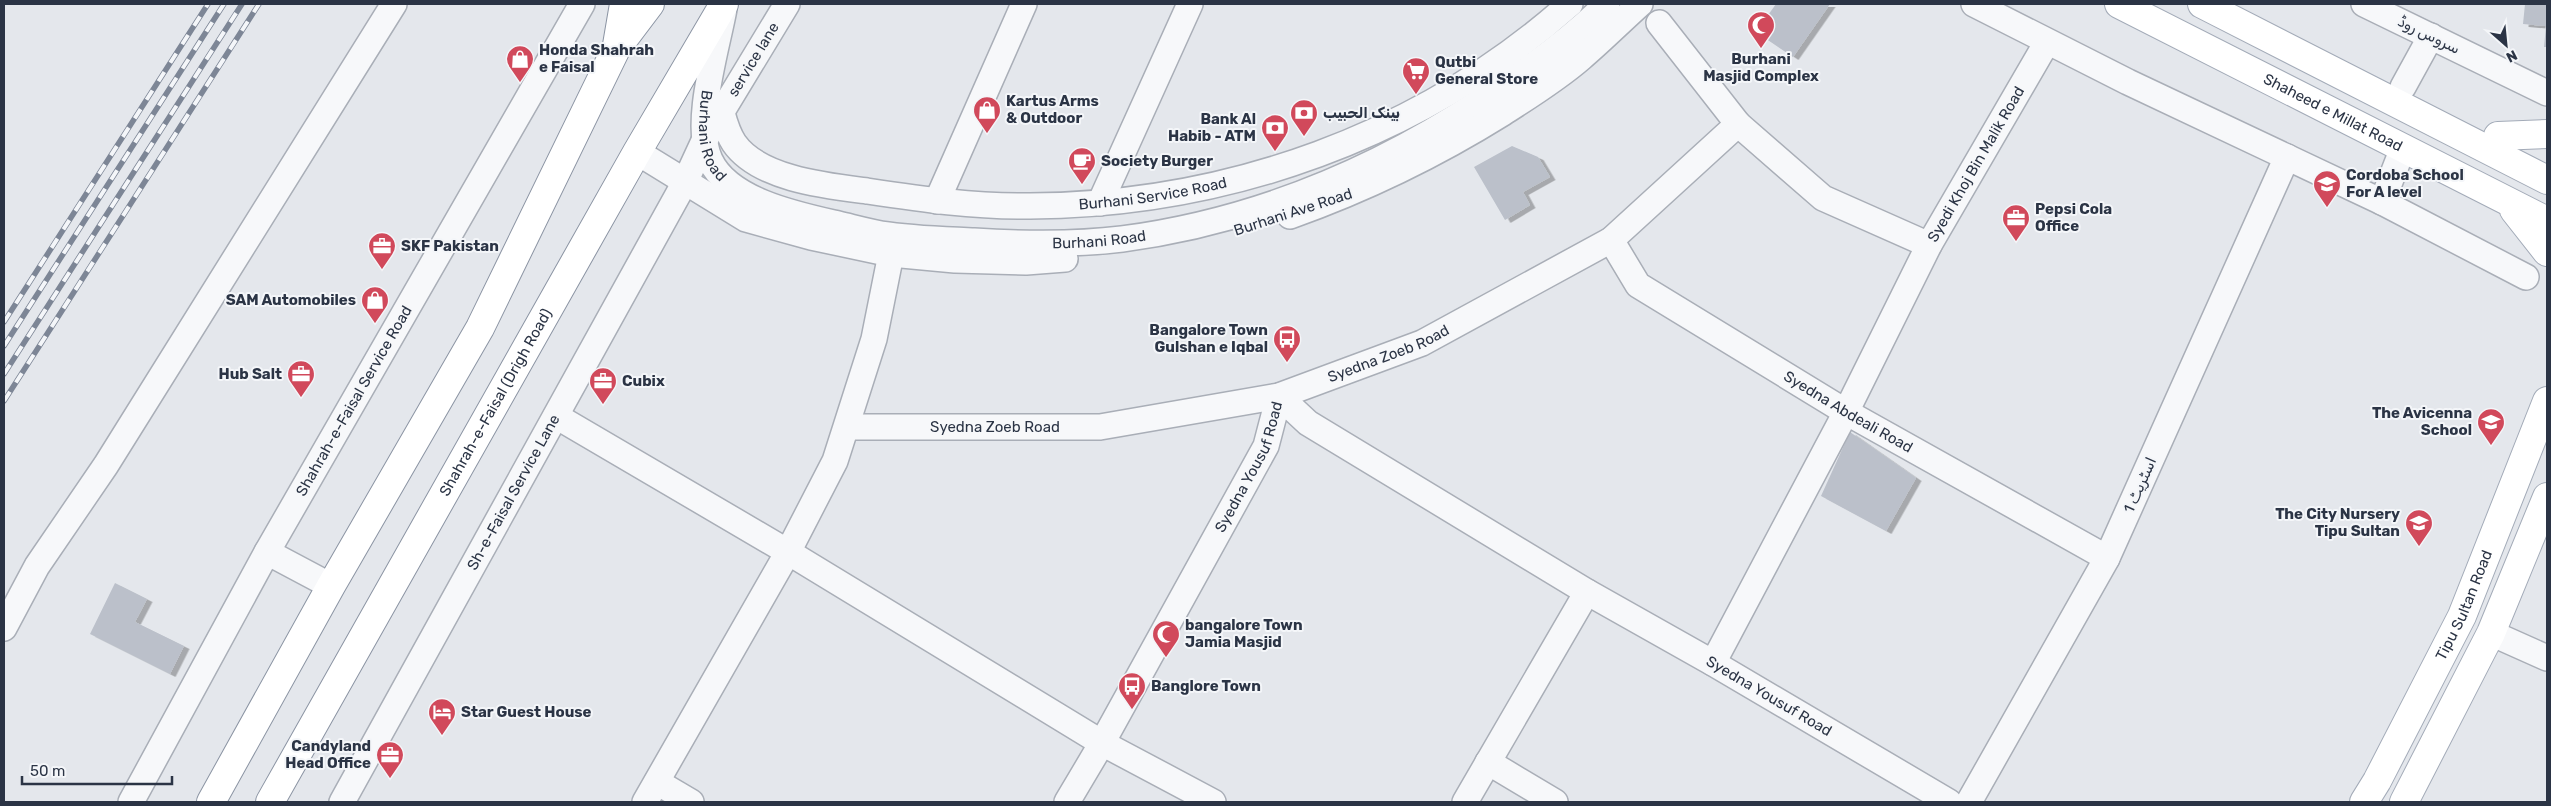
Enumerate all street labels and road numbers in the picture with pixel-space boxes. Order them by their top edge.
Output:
street label: سروس روڈ [2394,12,2463,59]
street label: service lane [724,19,783,100]
street label: Shaheed e Millat Road [2260,70,2406,155]
street label: Syedi Khoj Bin Malik Road [1924,83,2028,245]
street label: Burhani Road [695,89,730,185]
street label: Burhani Service Road [1078,173,1229,213]
street label: Burhani Ave Road [1232,184,1354,240]
street label: Burhani Road [1052,227,1147,252]
street label: Shahrah-e-Faisal Service Road [292,302,416,499]
street label: Shahrah-e-Faisal (Drigh Road) [436,305,556,499]
street label: Syedna Zoeb Road [1325,321,1452,386]
street label: Syedna Abdeali Road [1780,367,1916,457]
street label: Syedna Yousuf Road [1211,400,1286,536]
street label: Sh-e-Faisal Service Lane [463,411,564,573]
street label: Syedna Zoeb Road [930,418,1060,436]
street label: اسٹریٹ 1 [2120,454,2160,516]
street label: Tipu Sultan Road [2432,548,2496,663]
street label: Syedna Yousuf Road [1703,652,1835,740]

